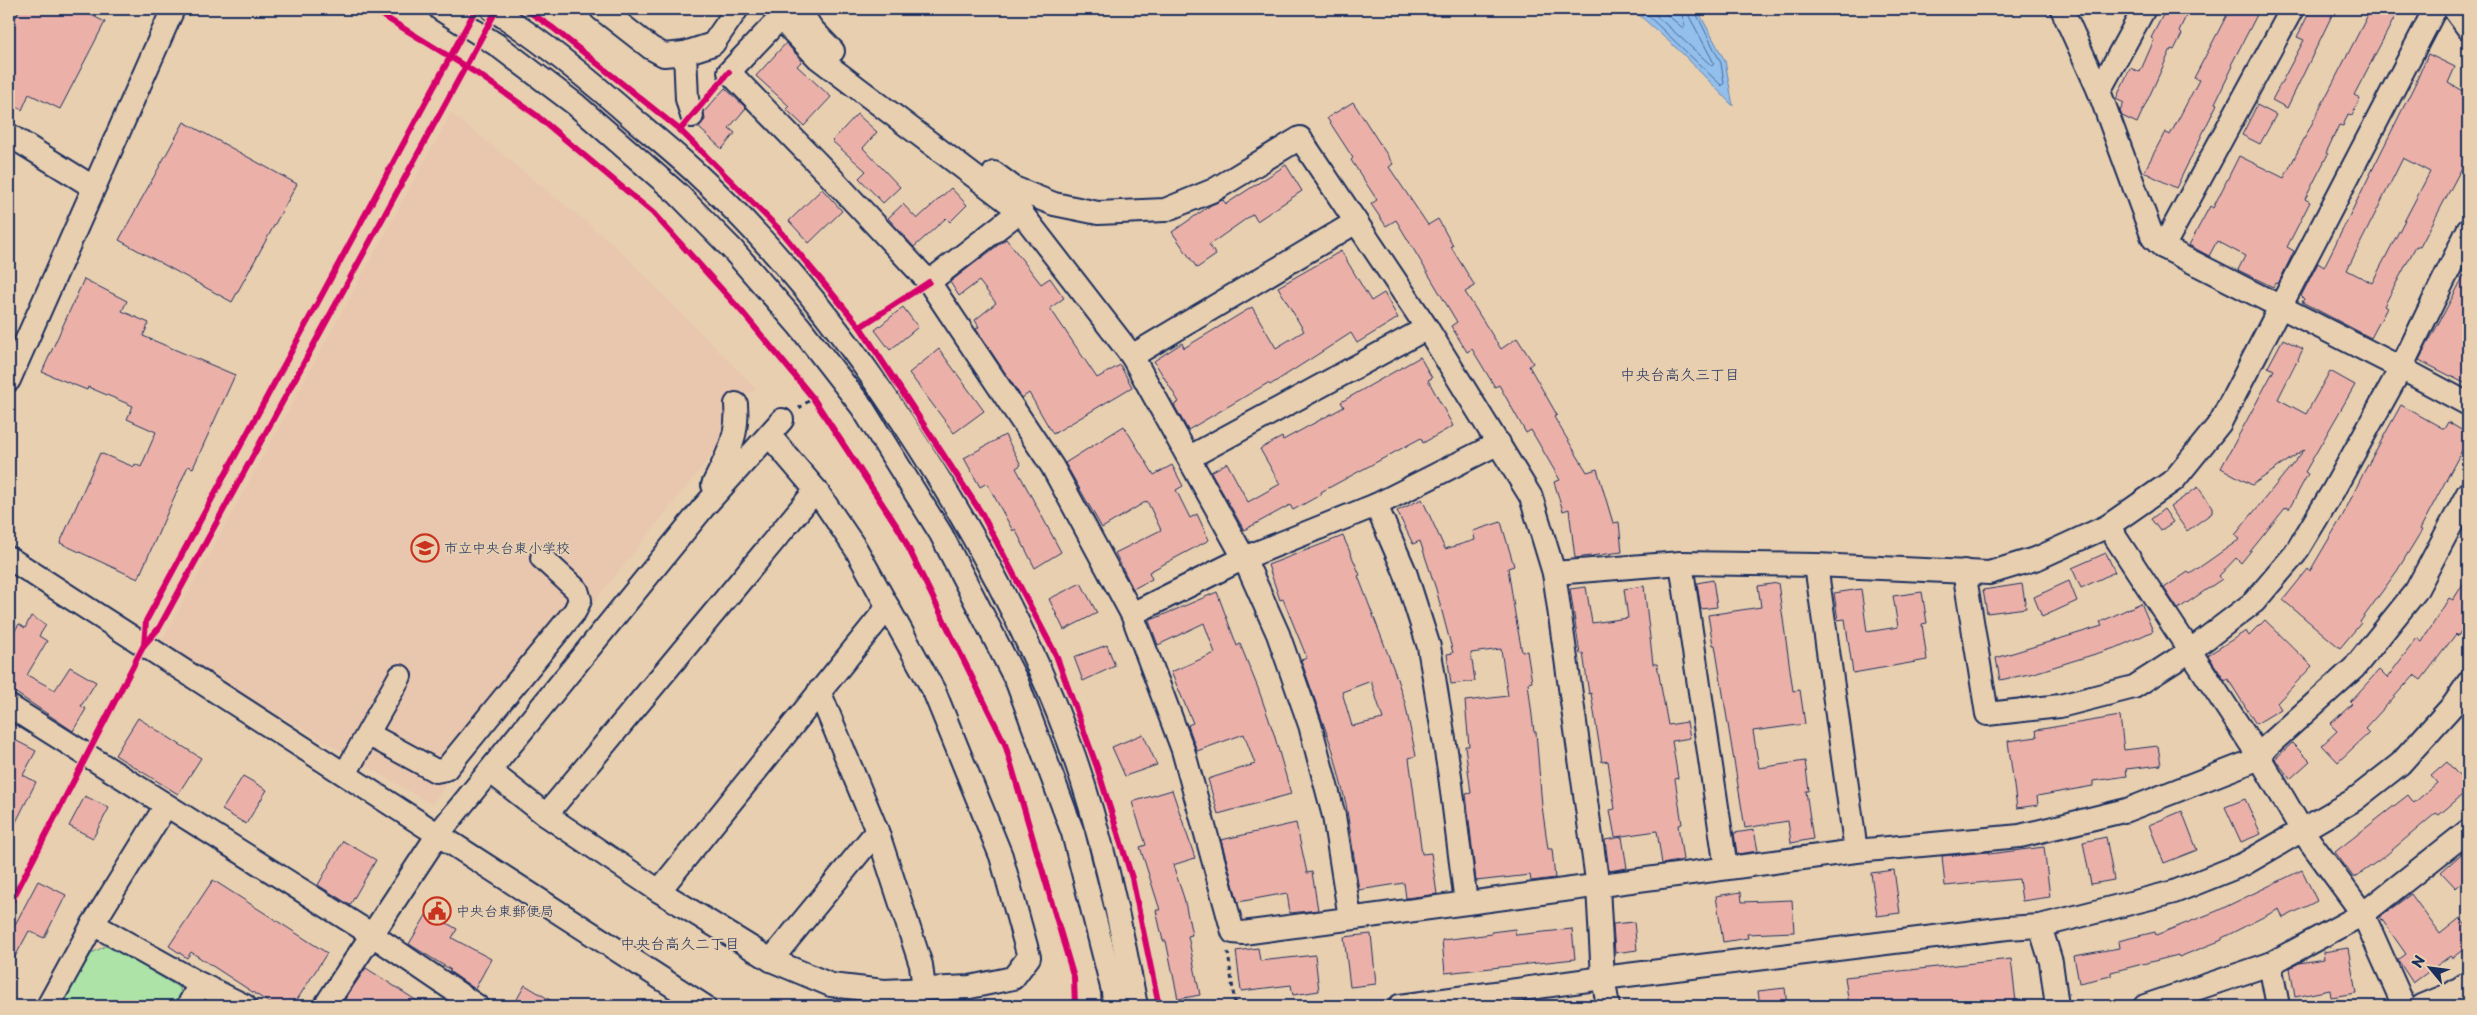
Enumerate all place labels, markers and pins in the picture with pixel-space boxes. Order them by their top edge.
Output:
school or university icon: 市立中央台東小学校 [410,533,440,563]
place label: 市立中央台東小学校 [444,537,570,558]
public building icon: 中央台東郵便局 [422,896,452,926]
place label: 中央台東郵便局 [456,900,554,921]

